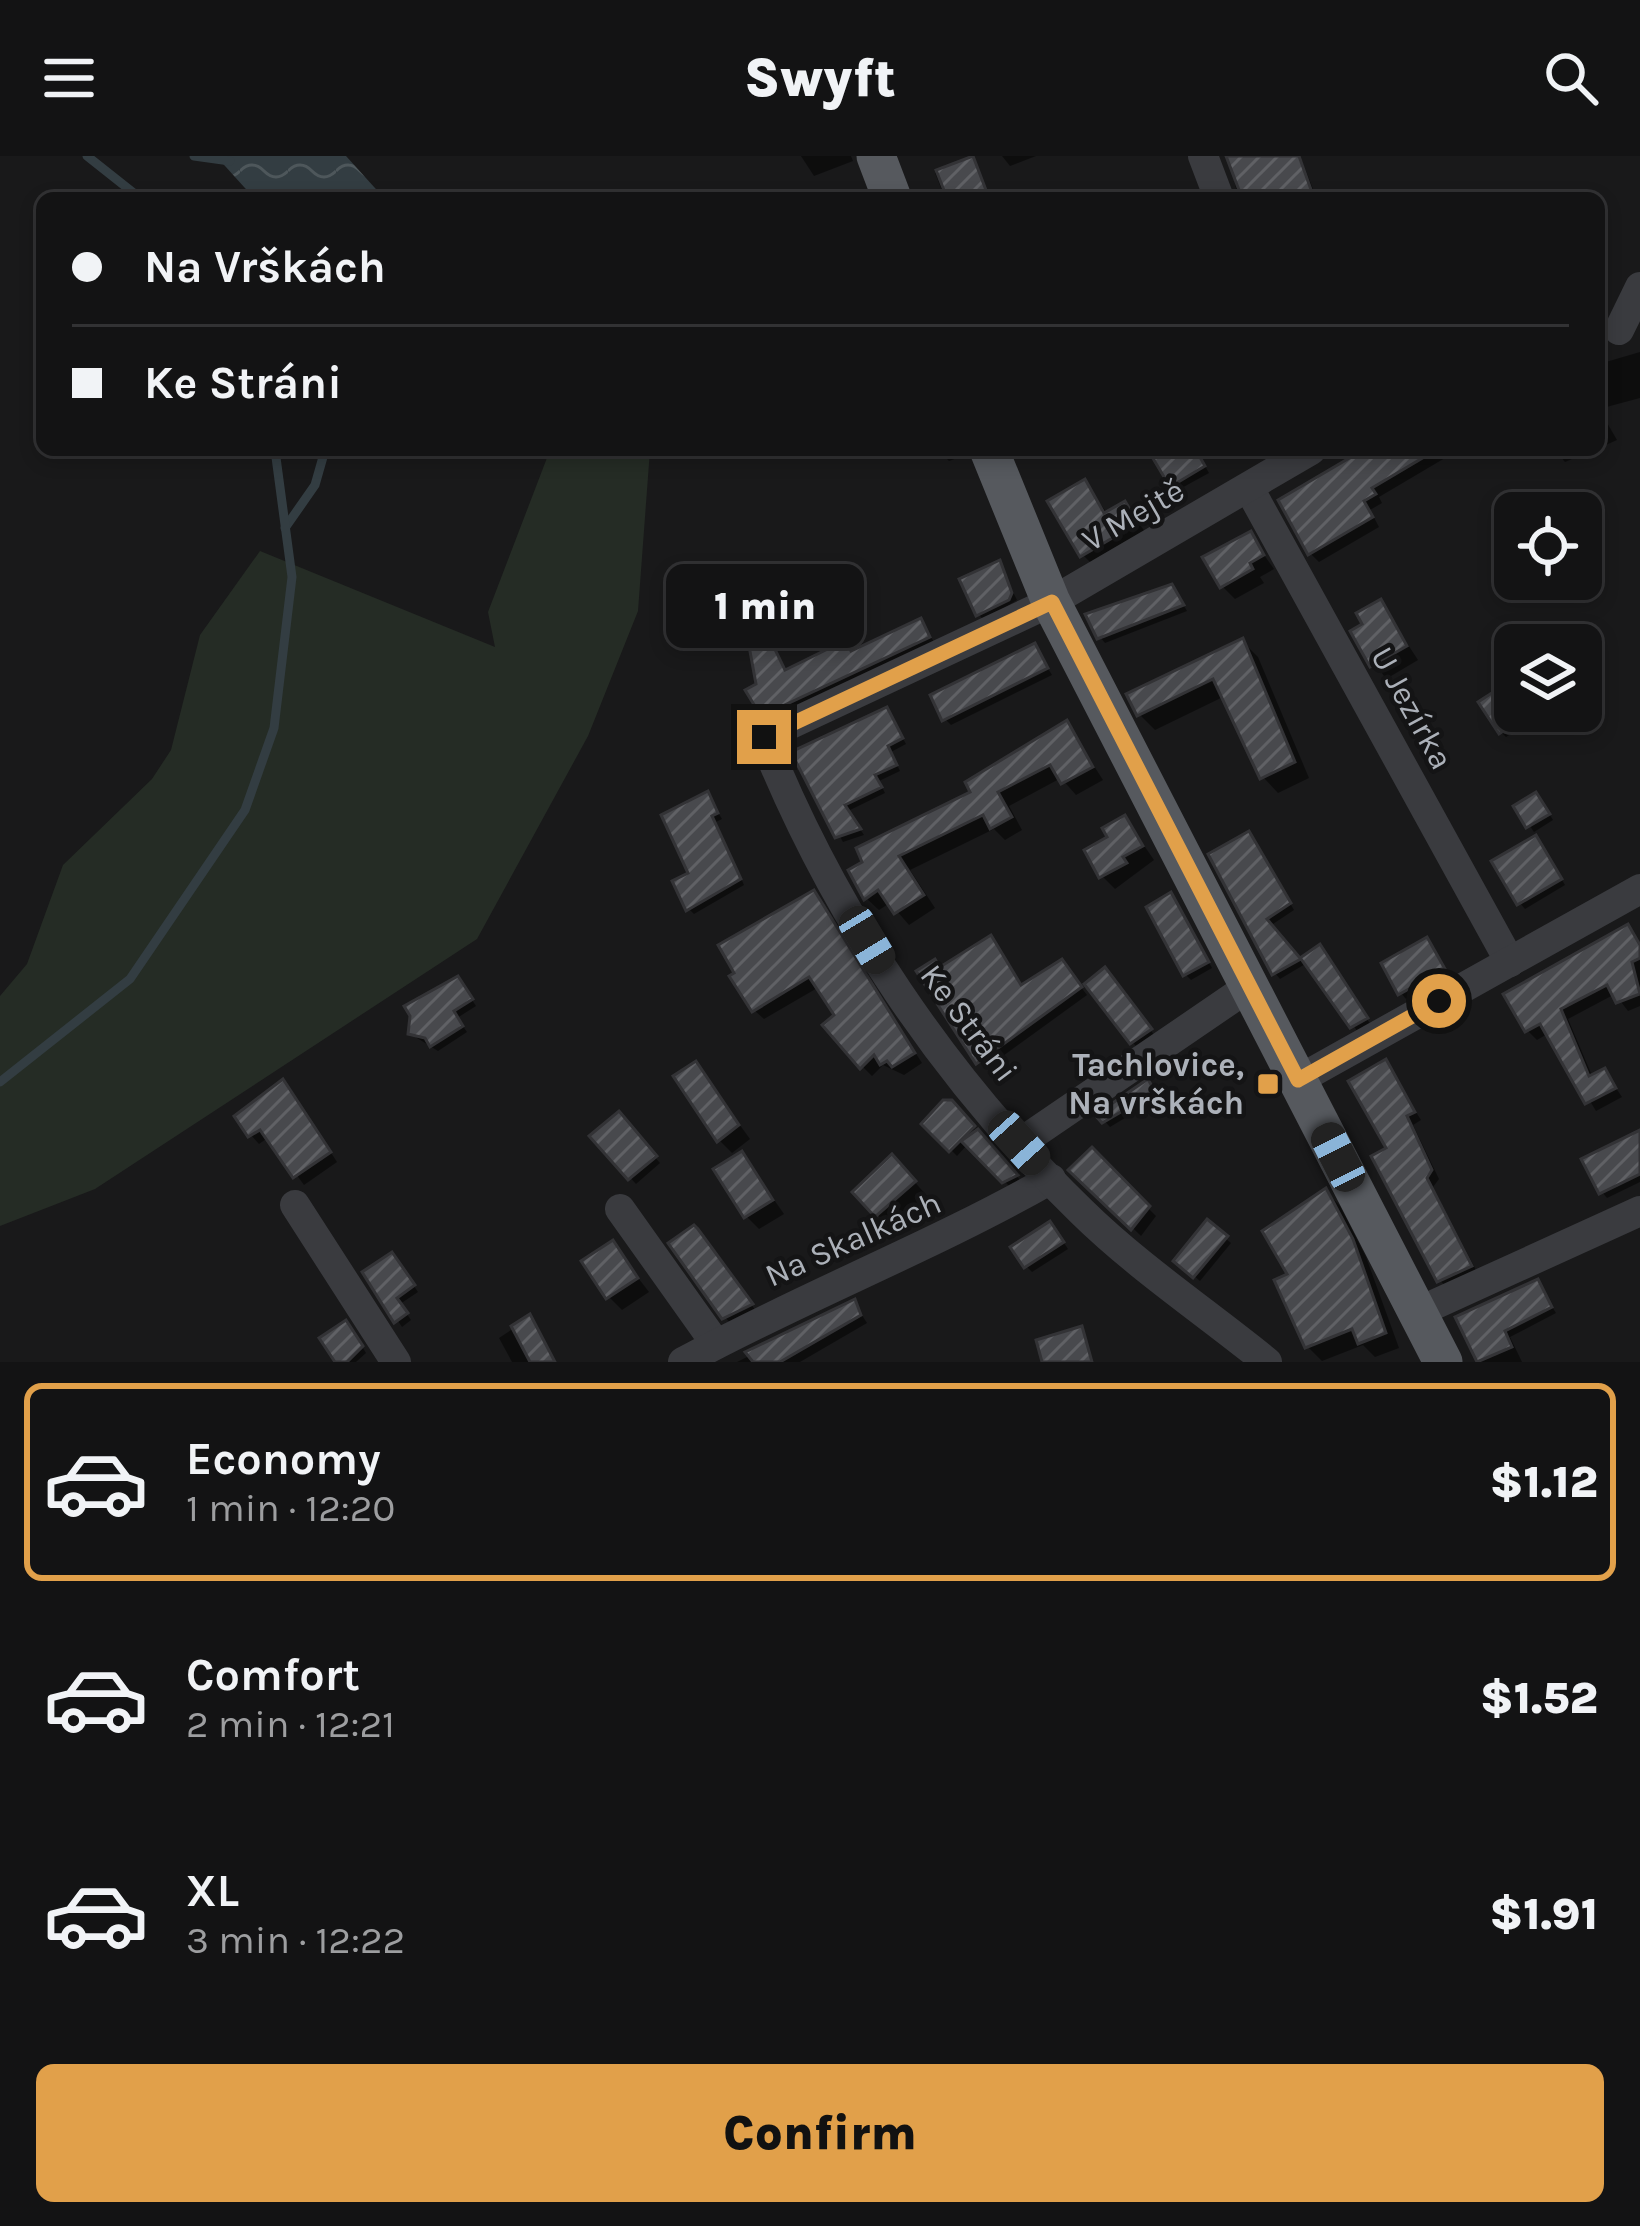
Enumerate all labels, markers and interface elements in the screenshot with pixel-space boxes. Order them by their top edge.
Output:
icon: menu [36,45,102,111]
icon: search [1538,45,1604,111]
text: Swyft [744,46,896,110]
text: Na Vrškách [144,241,386,293]
text: Ke Stráni [144,357,342,409]
street label: V Mejtě [1075,471,1191,559]
map controls [1494,492,1602,732]
button: locate [1494,492,1602,600]
callout: 1 min [665,563,863,647]
text: 1 min [714,583,816,629]
button: layers [1494,624,1602,732]
street label: U Jezírka [1363,640,1461,776]
route end [737,710,791,764]
car [833,900,901,980]
street label: Ke Stráni [913,957,1025,1089]
route start [1412,974,1466,1028]
place label: Tachlovice, Na vrškách [1068,1046,1244,1122]
marker: Tachlovice, Na vrškách [1255,1071,1281,1097]
car [982,1104,1056,1182]
car [1306,1117,1370,1197]
street label: Na Skalkách [759,1183,947,1295]
icon: car [42,1428,150,1536]
text: Economy [186,1433,381,1485]
text: $1.12 [1490,1456,1598,1508]
text: 1 min · 12:20 [186,1485,396,1531]
icon: car [42,1644,150,1752]
text: Comfort [186,1649,360,1701]
text: $1.52 [1480,1672,1598,1724]
text: 2 min · 12:21 [186,1701,395,1747]
icon: car [42,1860,150,1968]
text: XL [186,1865,239,1917]
text: $1.91 [1489,1888,1598,1940]
text: 3 min · 12:22 [186,1917,405,1963]
button: Confirm [36,2064,1604,2202]

